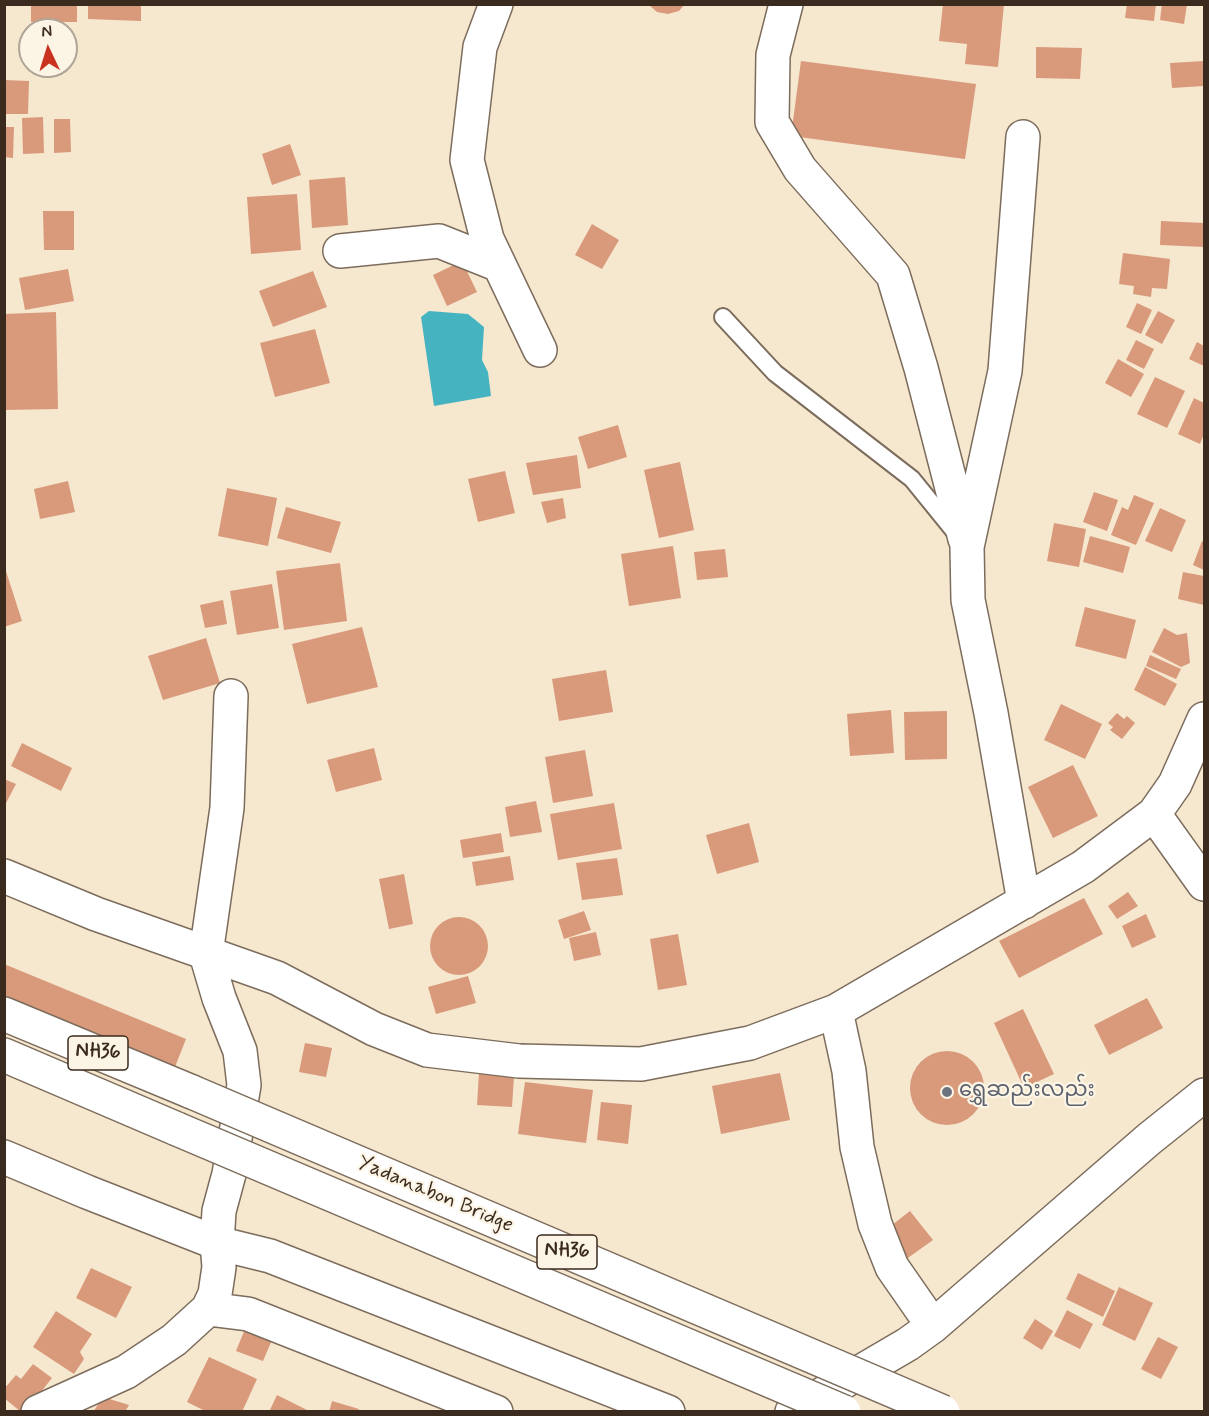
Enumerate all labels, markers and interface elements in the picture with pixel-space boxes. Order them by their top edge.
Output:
north arrow [18,18,78,78]
text: N [41,21,53,42]
road number: NH36 [68,1036,128,1070]
place label: ရွှေဆည်းလည်း [959,1079,1095,1105]
marker: ရွှေဆည်းလည်း [940,1085,954,1099]
street label: Yadanabon Bridge [353,1151,517,1239]
road number: NH36 [537,1235,597,1269]

